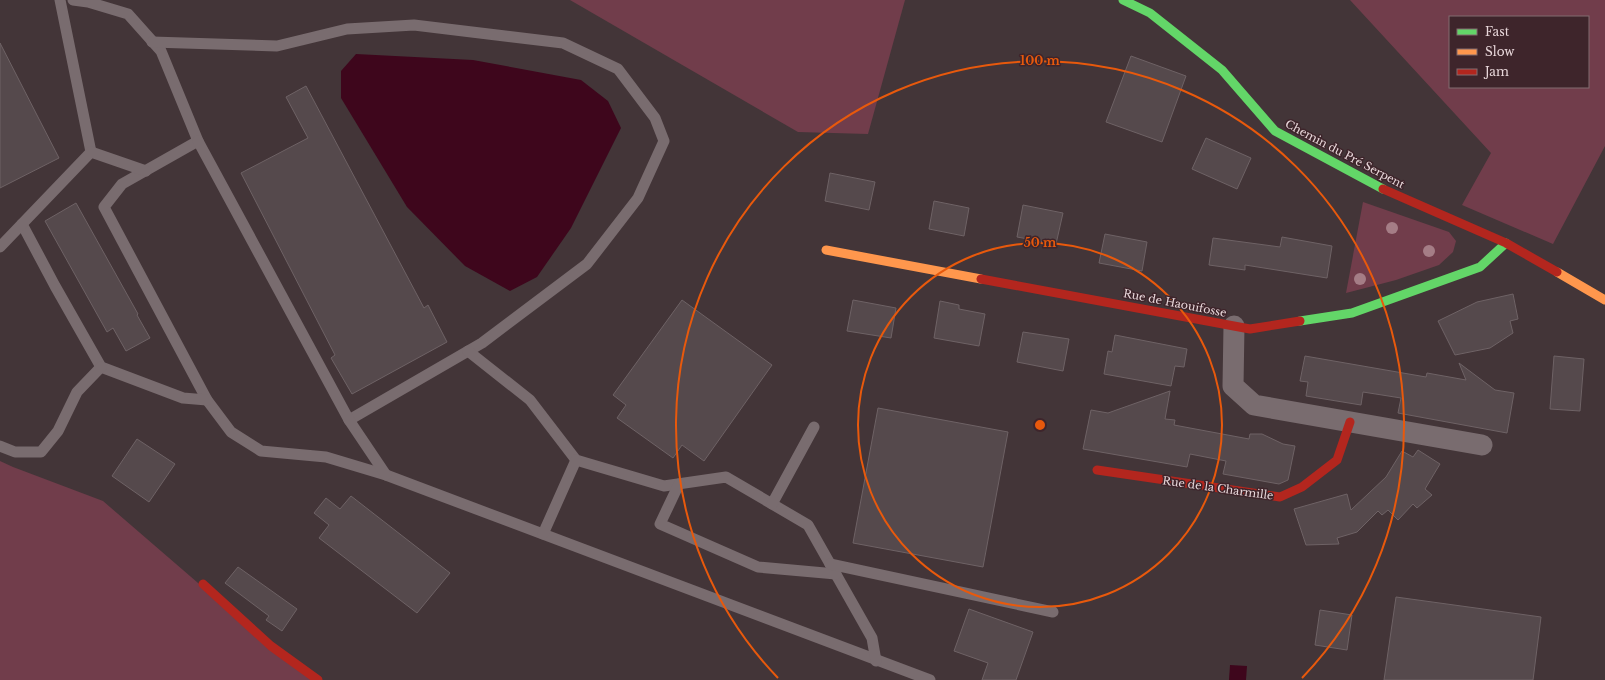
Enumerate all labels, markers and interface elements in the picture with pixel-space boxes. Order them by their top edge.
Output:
legend [1449,16,1589,88]
text: Fast [1485,24,1510,39]
text: Slow [1485,44,1515,59]
text: 100 m [1020,53,1061,68]
text: Jam [1483,64,1509,79]
street label: Chemin du Pré Serpent [1283,117,1408,192]
text: 50 m [1024,235,1057,250]
street label: Rue de Haouifosse [1122,286,1228,320]
centre of rings [1033,418,1047,432]
street label: Rue de la Charmille [1162,473,1274,503]

